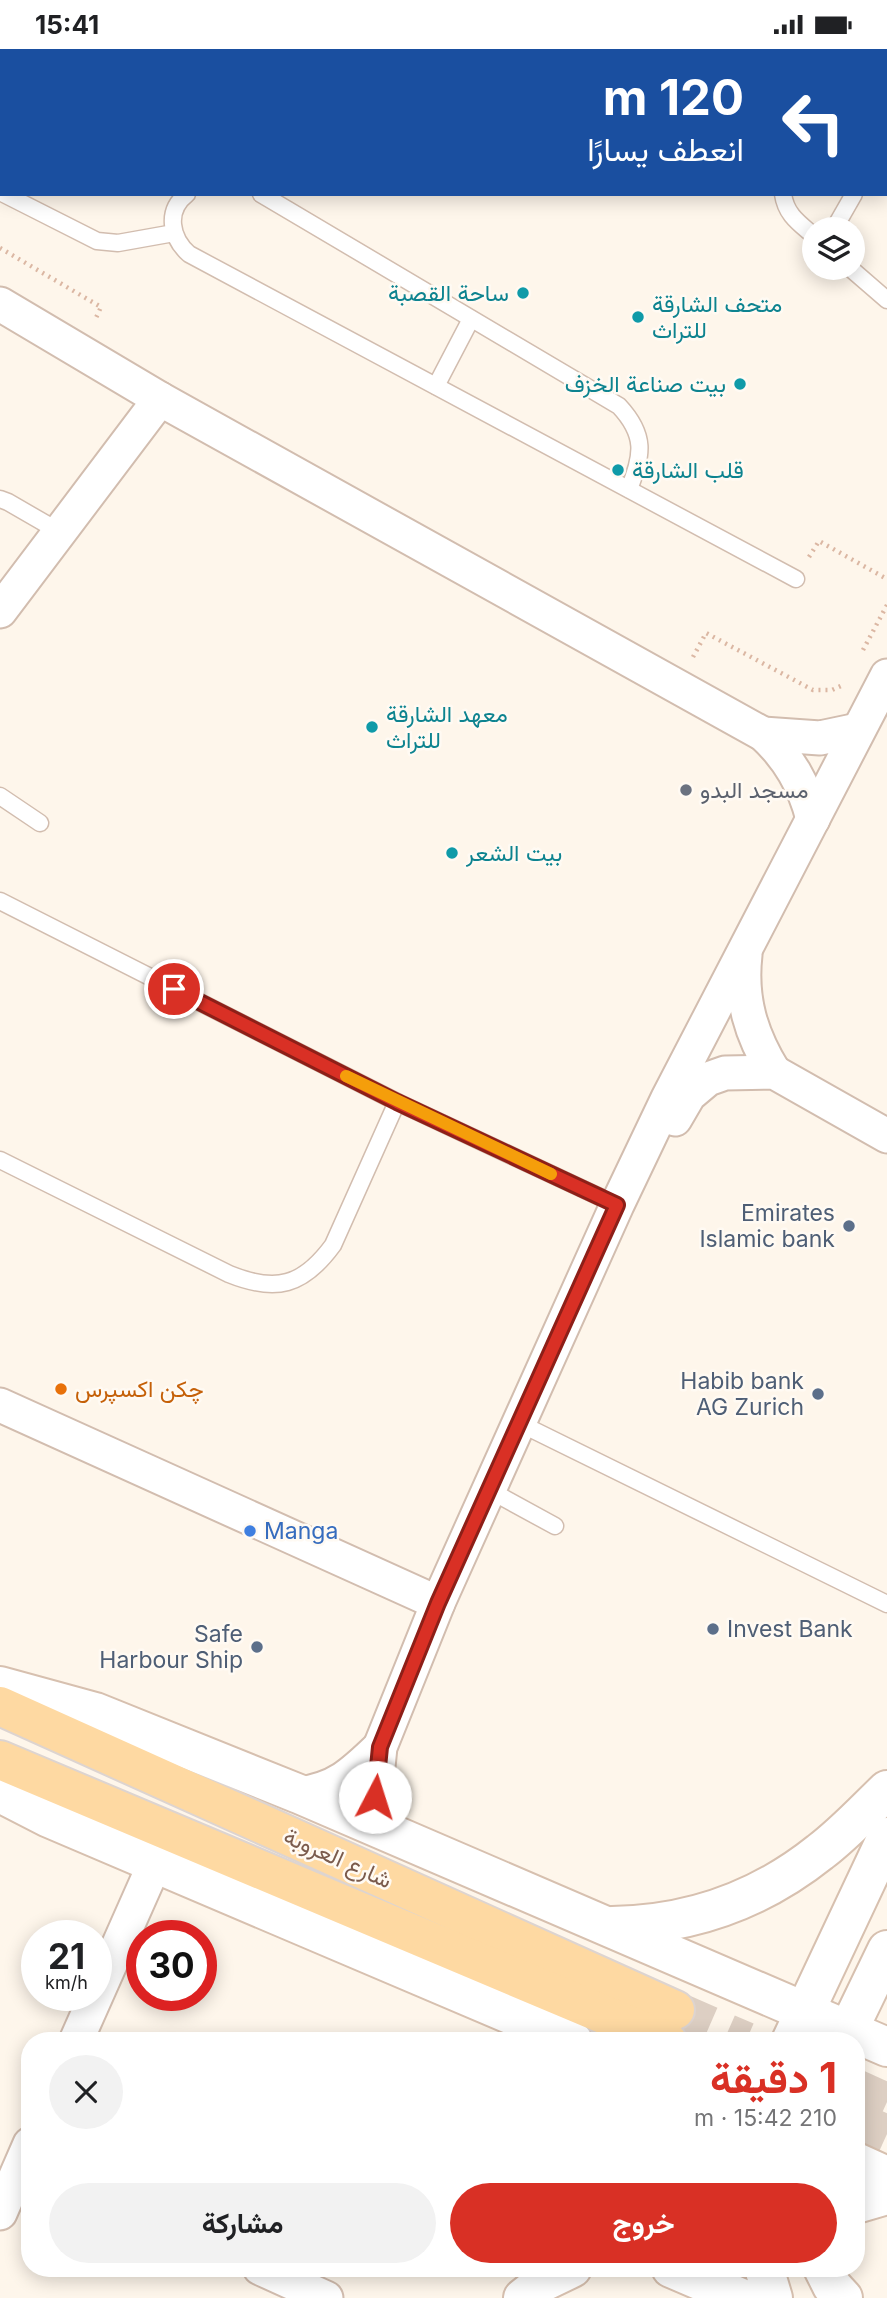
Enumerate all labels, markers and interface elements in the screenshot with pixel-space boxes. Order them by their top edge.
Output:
text: 15:41 [35,9,99,40]
text: 120 m [603,68,744,127]
icon: left [768,77,859,168]
text: انعطف يسارًا [587,130,744,169]
map controls [802,217,865,280]
button: layers [802,217,865,280]
place label: ساحة القصبة [388,279,509,307]
marker: ساحة القصبة [515,285,531,301]
place label: متحف الشارقة للتراث [652,290,782,345]
marker: متحف الشارقة للتراث [630,309,646,325]
place label: بيت صناعة الخزف [565,370,726,399]
marker: بيت صناعة الخزف [732,376,748,392]
place label: قلب الشارقة [632,456,744,485]
marker: قلب الشارقة [610,462,626,478]
place label: معهد الشارقة للتراث [386,700,508,755]
marker: معهد الشارقة للتراث [364,719,380,735]
place label: مسجد البدو [700,776,808,804]
marker: مسجد البدو [678,782,694,798]
place label: بيت الشعر [465,839,562,868]
marker: بيت الشعر [444,845,460,861]
pin [144,959,204,1019]
icon: arrive [155,970,193,1008]
place label: Emirates Islamic bank [699,1199,835,1253]
marker: Emirates Islamic bank [841,1218,857,1234]
place label: Habib bank AG Zurich [680,1367,804,1421]
place label: چکن اکسپرس [75,1375,204,1405]
marker: چکن اکسپرس [53,1381,69,1397]
marker: Habib bank AG Zurich [810,1386,826,1402]
place label: Manga [264,1517,338,1545]
marker: Manga [242,1523,258,1539]
place label: Invest Bank [727,1615,853,1643]
place label: Safe Harbour Ship [99,1620,243,1674]
marker: Invest Bank [705,1621,721,1637]
marker: Safe Harbour Ship [249,1639,265,1655]
position arrow [338,1760,412,1834]
street label: شارع العروبة [279,1822,396,1896]
speed limit sign: 30 [126,1920,217,2011]
text: 21 [48,1935,85,1977]
text: km/h [45,1972,88,1993]
text: 1 دقيقة [710,2052,837,2103]
button: close [49,2055,123,2129]
text: 210 m · 15:42 [694,2104,837,2132]
button: مشاركة [49,2183,436,2263]
button: خروج [450,2183,837,2263]

